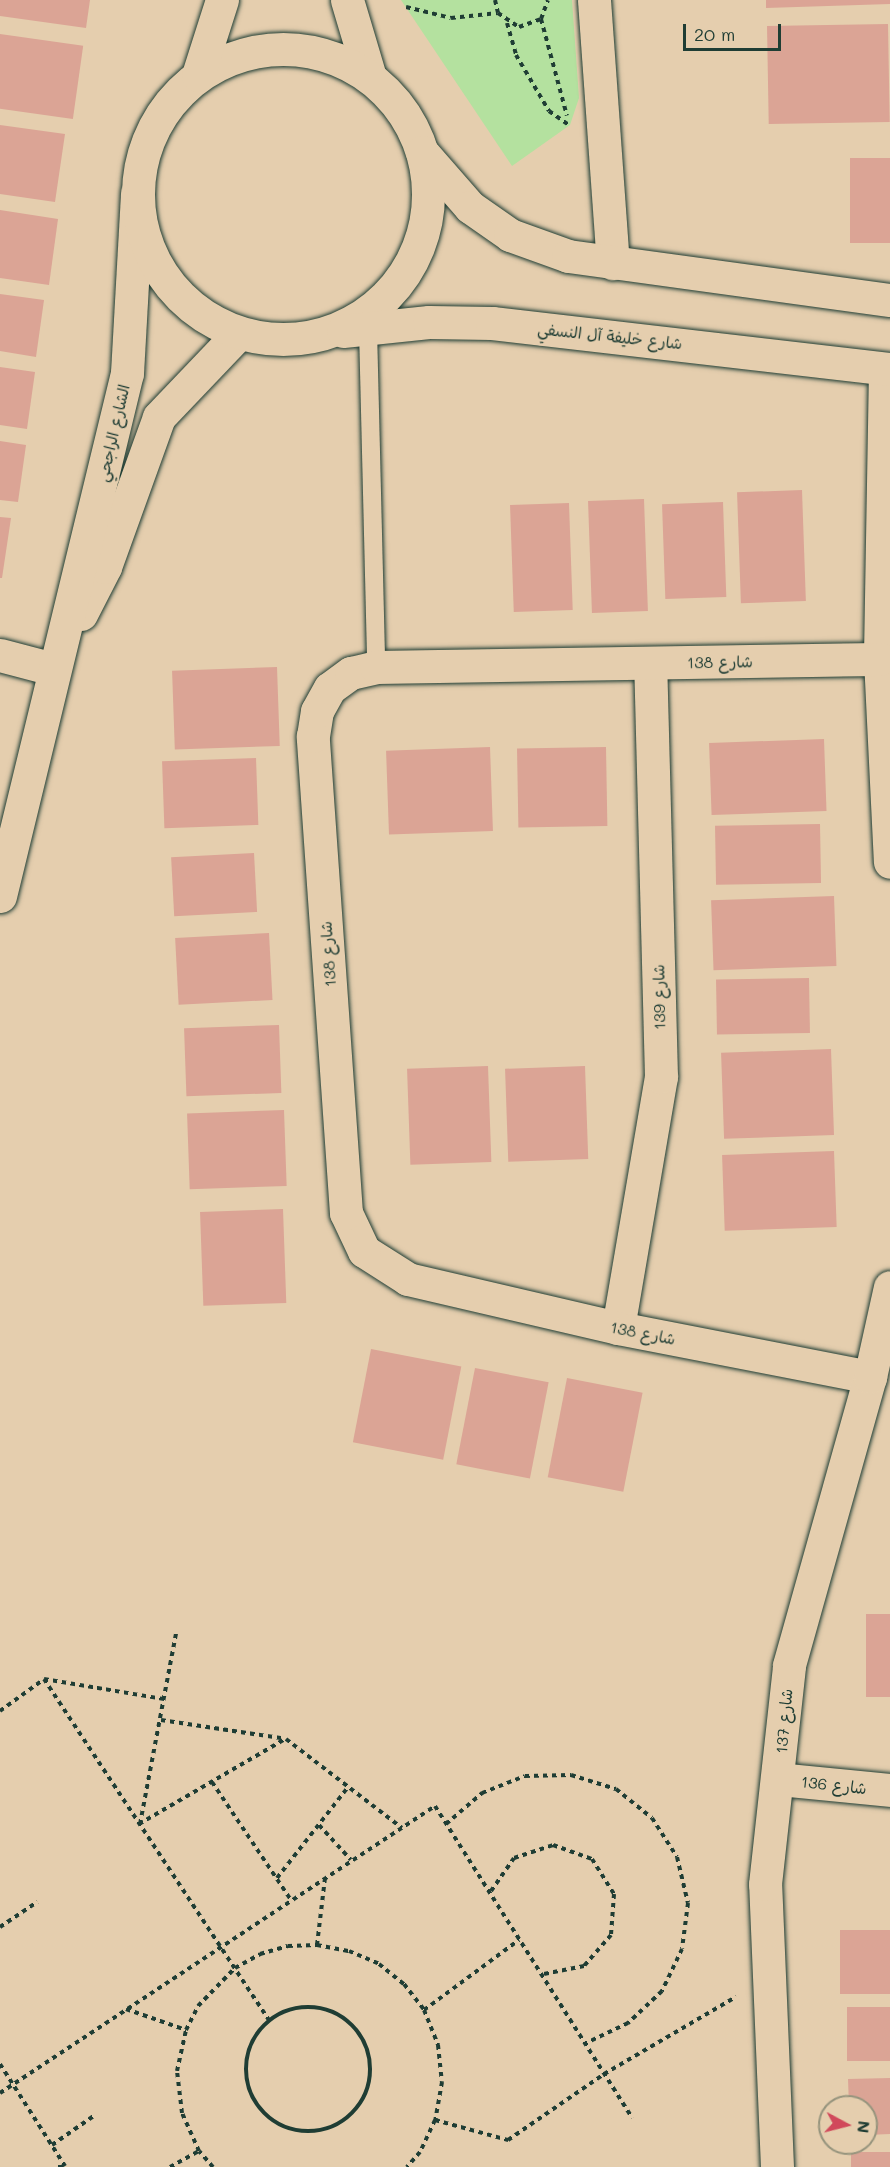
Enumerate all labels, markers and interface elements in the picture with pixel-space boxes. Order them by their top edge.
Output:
scale bar [686,12,784,50]
text: 20 m [694,22,735,46]
street label: شارع خليفة آل النسفي [537,319,683,353]
street label: الشارع الراجحي [92,382,134,484]
street label: شارع 138 [687,652,753,672]
street label: شارع 138 [316,920,340,988]
street label: شارع 139 [649,964,669,1030]
street label: شارع 138 [609,1317,677,1349]
street label: شارع 137 [772,1688,796,1754]
street label: شارع 136 [800,1772,868,1798]
north arrow [818,2095,878,2155]
text: N [853,2120,876,2134]

